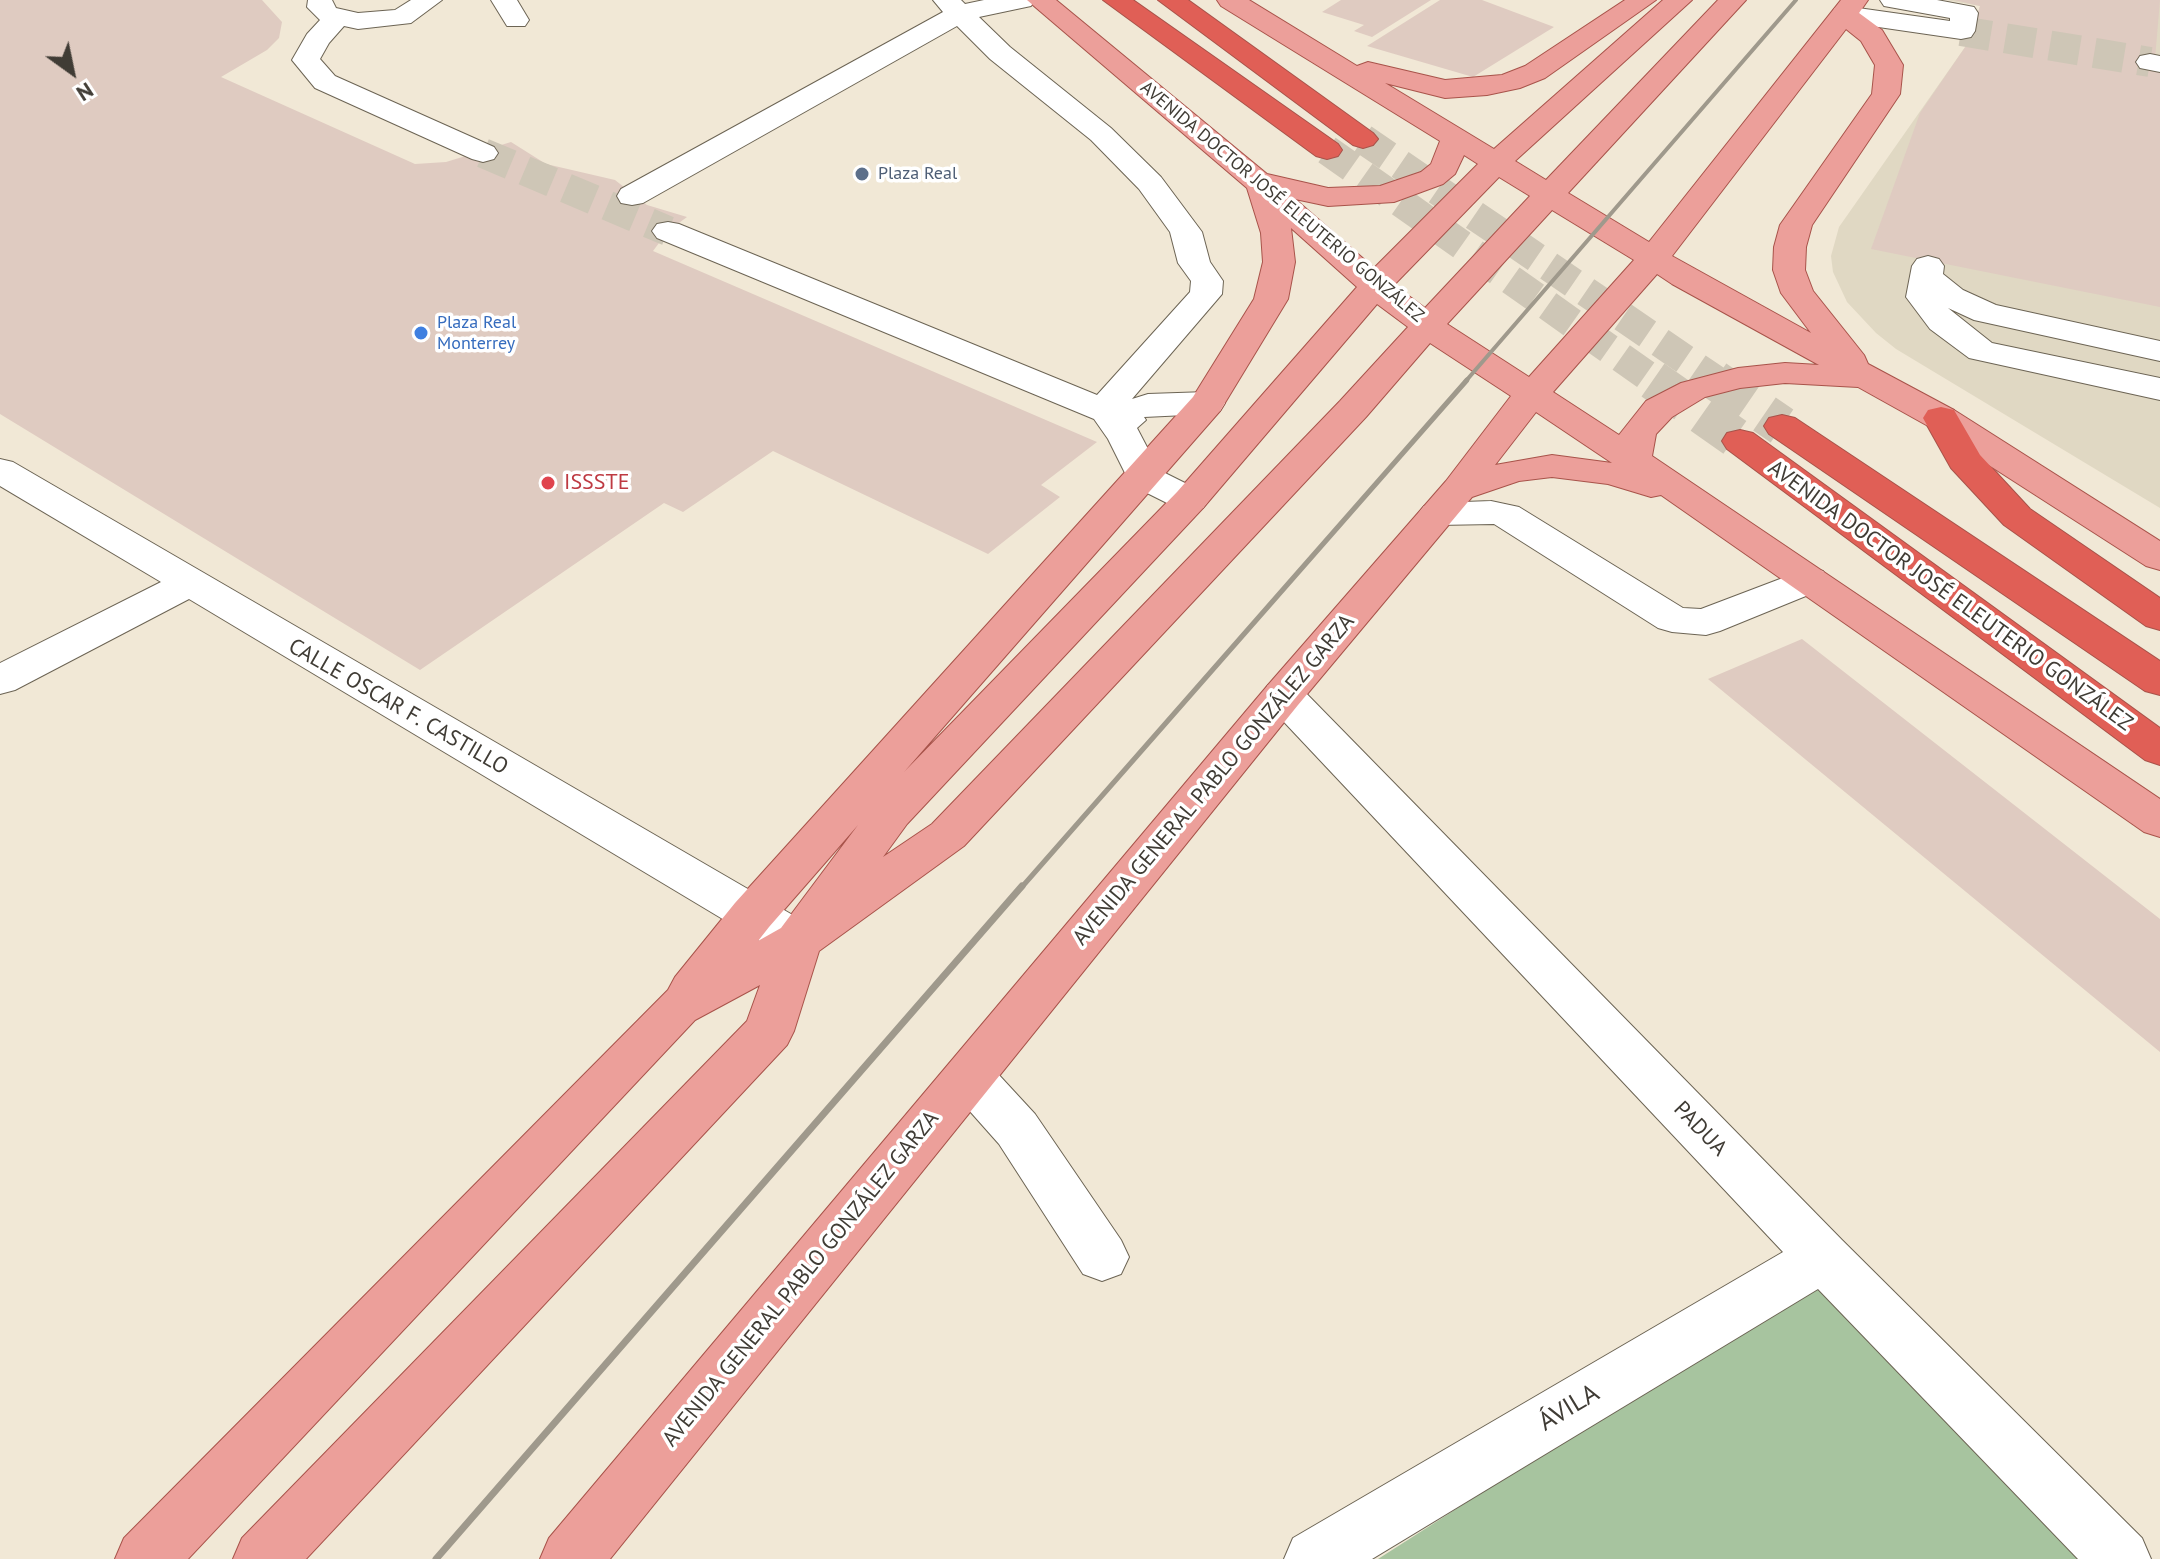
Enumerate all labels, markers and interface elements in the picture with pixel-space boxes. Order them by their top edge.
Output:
north arrow [32,32,112,112]
text: N [71,76,99,108]
street label: AVENIDA DOCTOR JOSÉ ELEUTERIO GONZÁLEZ [1136,77,1428,327]
place label: Plaza Real [878,163,957,185]
marker: Plaza Real [853,165,871,183]
place label: Plaza Real Monterrey [437,312,516,354]
marker: Plaza Real Monterrey [412,324,430,342]
street label: AVENIDA DOCTOR JOSÉ ELEUTERIO GONZÁLEZ [1763,455,2137,737]
place label: ISSSTE [564,470,629,496]
marker: ISSSTE [539,474,557,492]
street label: AVENIDA GENERAL PABLO GONZÁLEZ GARZA [1068,609,1360,951]
street label: CALLE OSCAR F. CASTILLO [284,633,512,781]
street label: PADUA [1668,1096,1732,1162]
street label: AVENIDA GENERAL PABLO GONZÁLEZ GARZA [657,1106,945,1452]
street label: ÁVILA [1533,1378,1605,1438]

